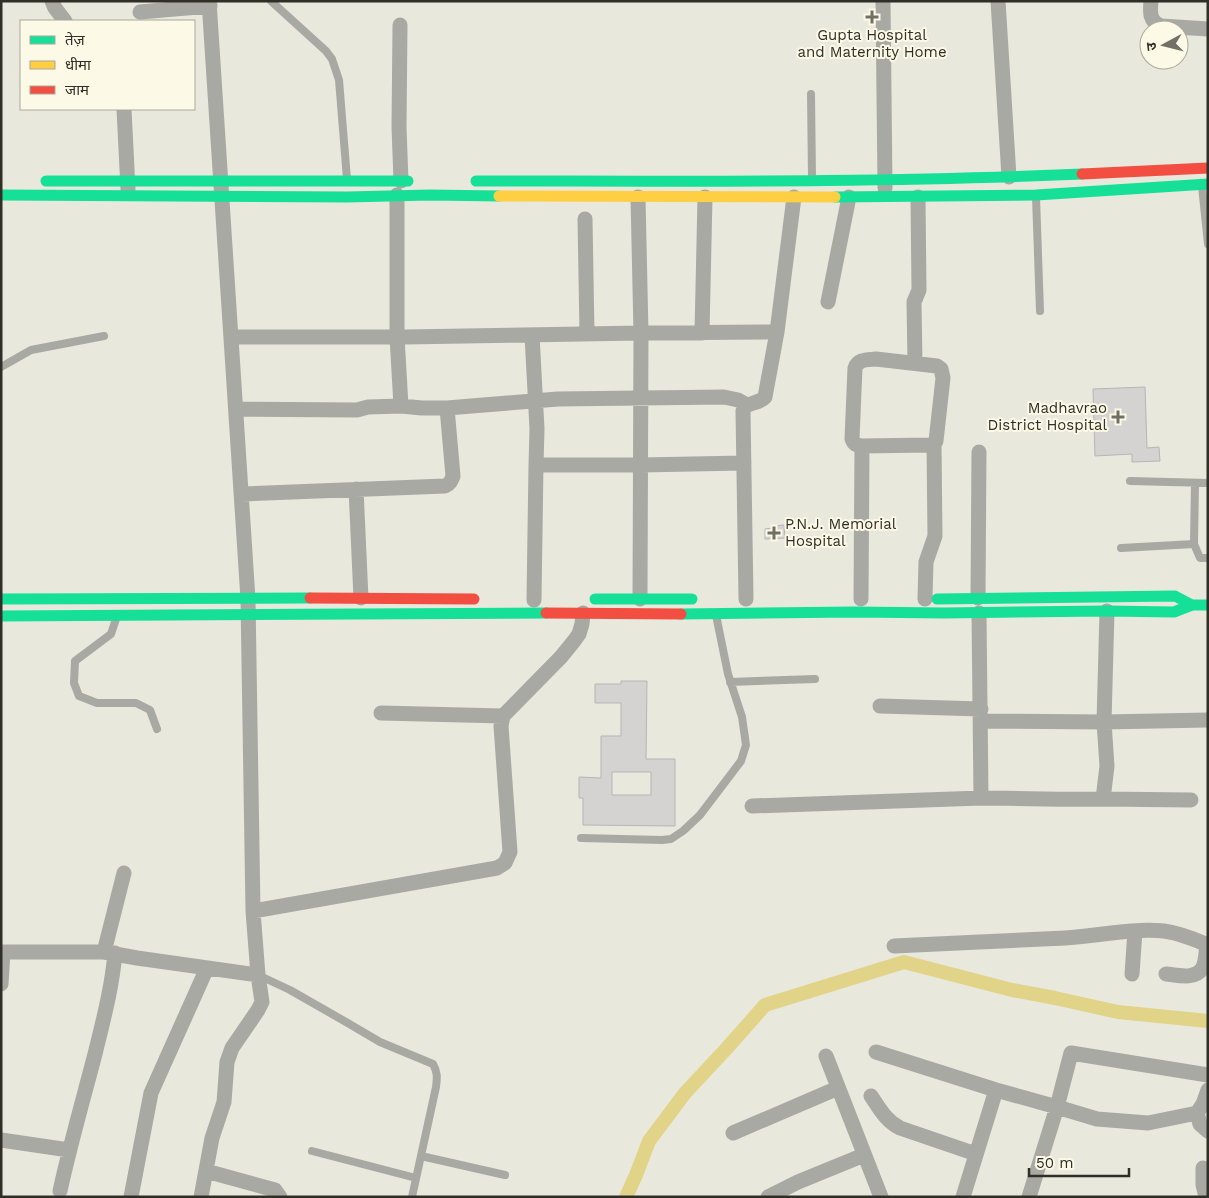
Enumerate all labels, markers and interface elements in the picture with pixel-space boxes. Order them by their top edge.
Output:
marker: Gupta Hospital and Maternity Home [865,10,879,24]
legend [20,20,195,110]
north arrow [1139,20,1189,70]
place label: Gupta Hospital and Maternity Home [797,26,947,61]
text: तेज़ [65,31,86,49]
text: उ [1143,41,1160,52]
text: धीमा [65,56,92,74]
text: जाम [65,81,90,99]
place label: Madhavrao District Hospital [988,399,1107,434]
marker: Madhavrao District Hospital [1111,410,1125,424]
place label: P.N.J. Memorial Hospital [785,515,897,550]
marker: P.N.J. Memorial Hospital [767,526,781,540]
scale bar [1029,1146,1129,1178]
text: 50 m [1036,1154,1073,1172]

